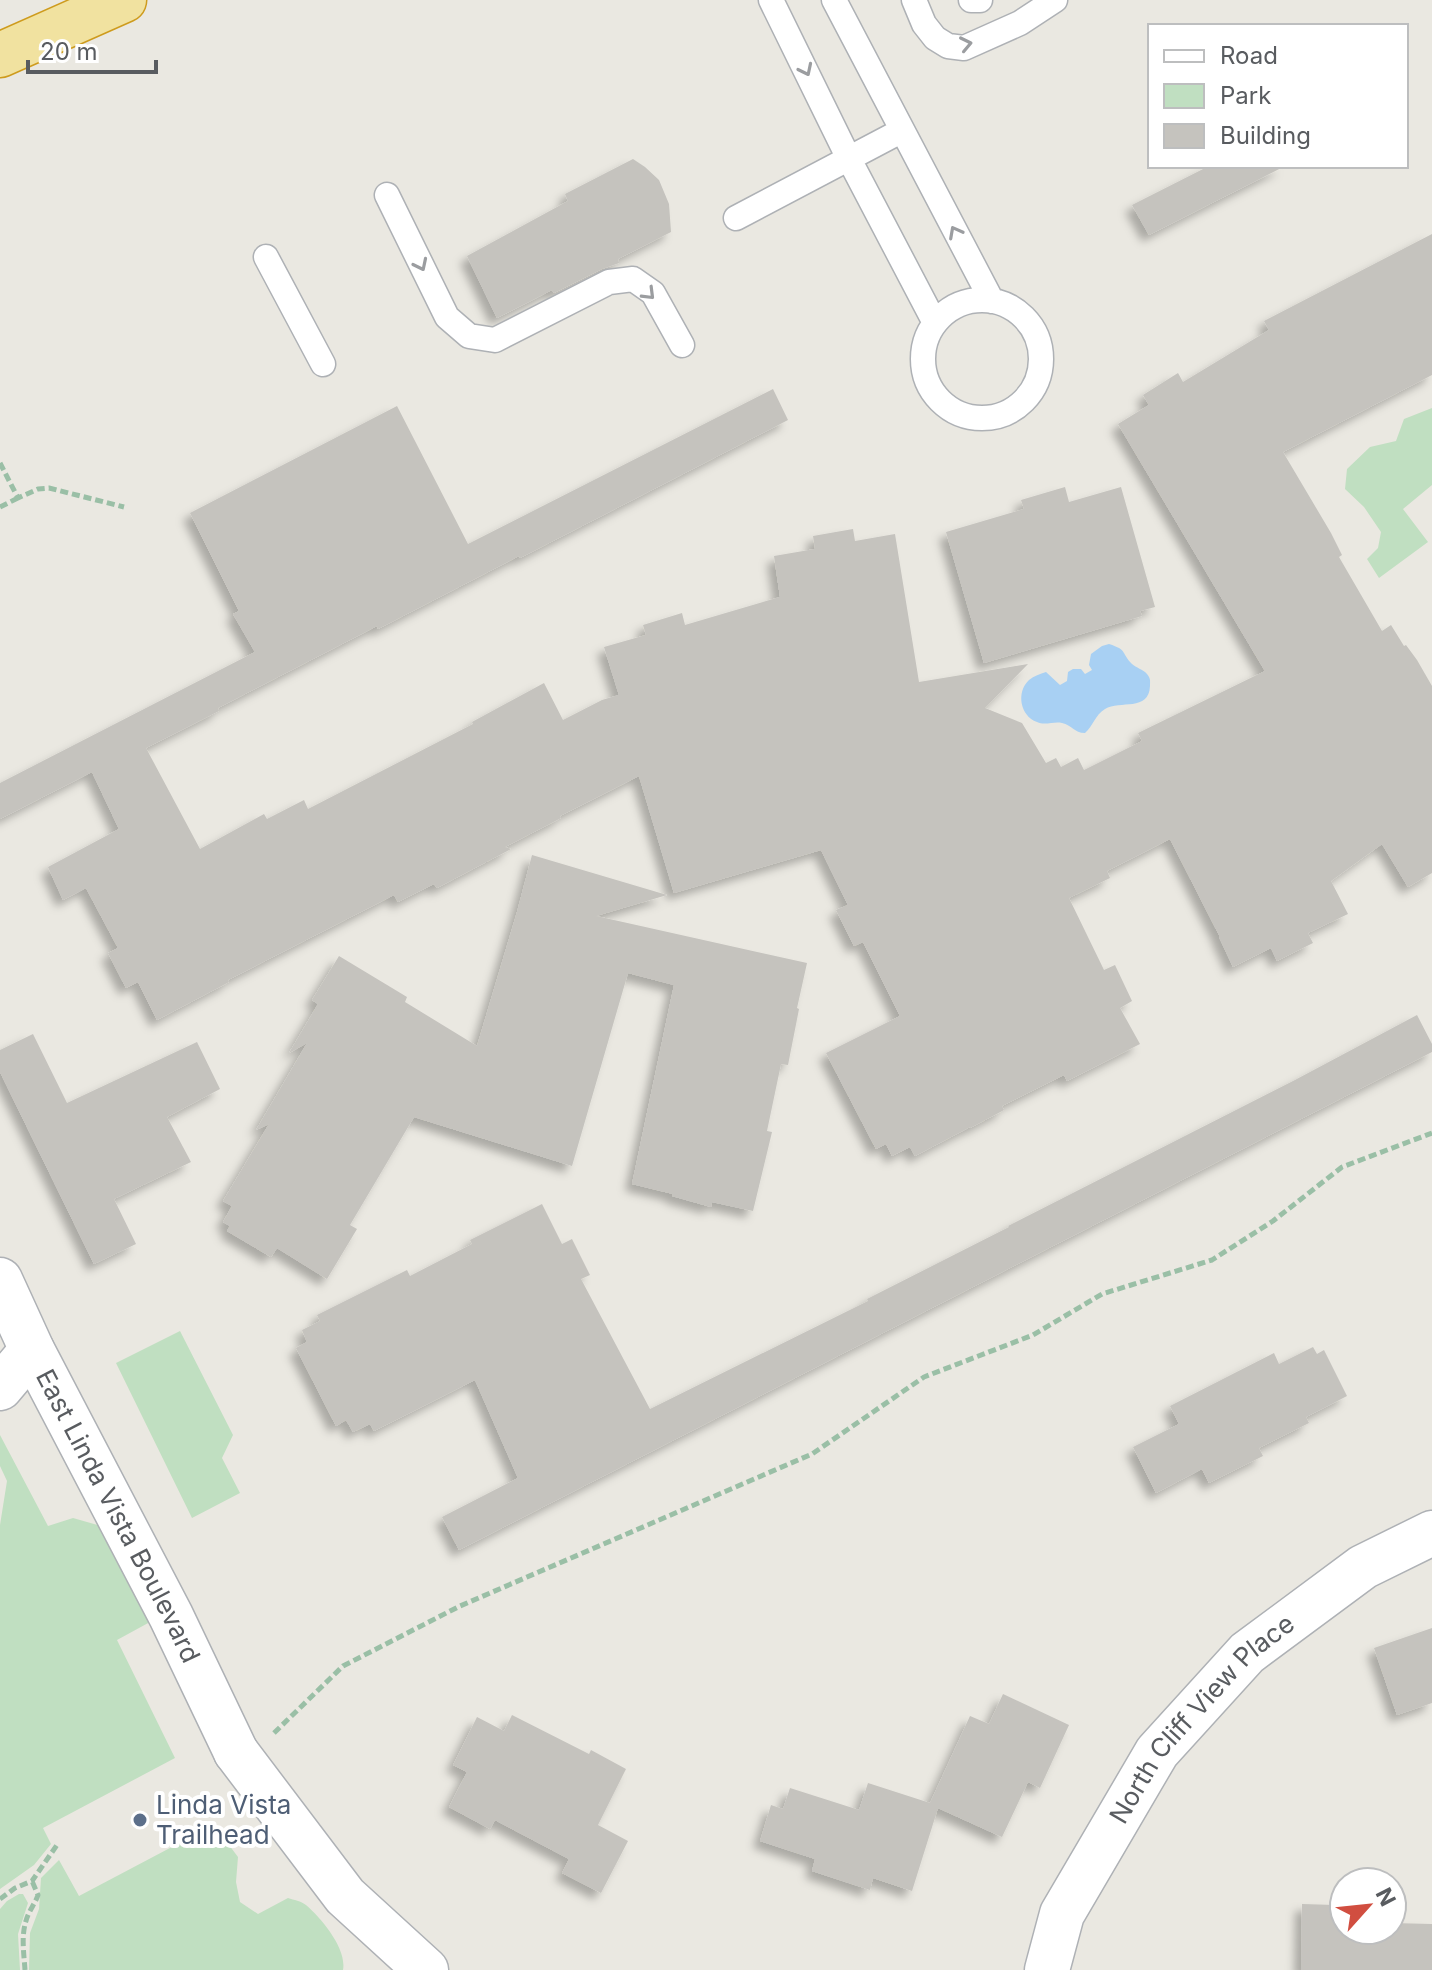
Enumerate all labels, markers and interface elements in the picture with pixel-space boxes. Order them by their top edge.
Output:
scale bar [28,24,156,74]
legend [1148,24,1408,168]
one-way arrow [959,36,973,53]
text: 20 m [40,37,98,66]
text: Road [1220,41,1278,70]
one-way arrow [796,61,811,76]
text: Park [1220,81,1271,110]
text: Building [1220,121,1311,150]
one-way arrow [949,226,965,240]
one-way arrow [412,257,427,272]
one-way arrow [640,284,655,299]
street label: East Linda Vista Boulevard [30,1364,207,1667]
street label: North Cliff View Place [1103,1607,1300,1829]
place label: Linda Vista Trailhead [156,1789,291,1850]
marker: Linda Vista Trailhead [131,1811,149,1829]
north arrow [1328,1866,1408,1946]
text: N [1370,1884,1401,1910]

